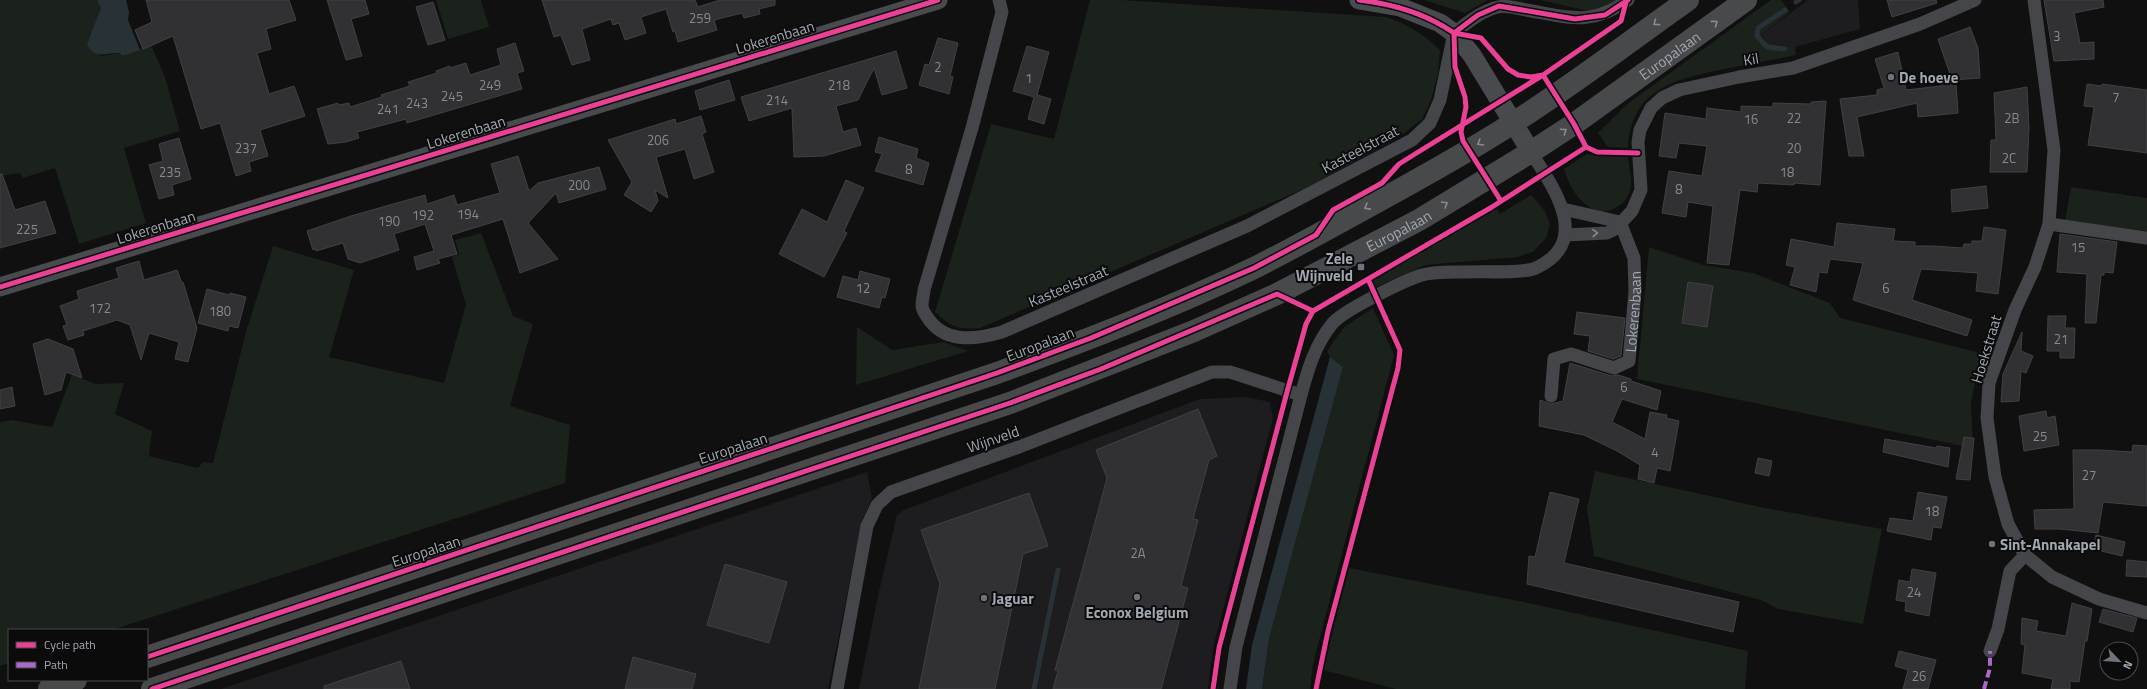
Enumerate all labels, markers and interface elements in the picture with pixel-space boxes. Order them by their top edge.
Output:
house number: 259 [689,8,711,28]
street label: Lokerenbaan [733,14,817,60]
one-way arrow [1653,18,1660,26]
one-way arrow [1711,20,1718,27]
street label: Europalaan [1634,25,1705,85]
house number: 3 [2053,26,2061,46]
street label: Kil [1742,46,1760,72]
house number: 2 [934,57,942,77]
place label: De hoeve [1899,66,1959,89]
house number: 1 [1025,68,1033,88]
marker: De hoeve [1886,72,1896,82]
house number: 249 [479,75,501,95]
house number: 218 [828,75,850,95]
house number: 245 [441,86,463,106]
house number: 7 [2112,87,2120,107]
house number: 214 [766,90,788,110]
house number: 243 [406,93,428,113]
house number: 241 [377,99,399,119]
house number: 22 [1787,108,1801,128]
house number: 2B [2004,108,2020,128]
street label: Lokerenbaan [424,109,508,155]
house number: 16 [1744,109,1758,129]
street label: Kasteelstraat [1317,119,1403,179]
one-way arrow [1560,128,1567,136]
house number: 206 [647,130,669,150]
house number: 237 [235,138,257,158]
one-way arrow [1477,138,1484,145]
house number: 20 [1787,138,1801,158]
house number: 2C [2002,148,2016,168]
house number: 8 [905,159,913,179]
house number: 235 [159,162,181,182]
house number: 18 [1780,162,1794,182]
house number: 200 [568,175,590,195]
house number: 8 [1675,179,1683,199]
one-way arrow [1364,202,1372,210]
one-way arrow [1441,202,1448,209]
street label: Lokerenbaan [114,204,198,250]
house number: 194 [457,204,479,224]
street label: Europalaan [1362,204,1436,257]
house number: 192 [412,205,434,225]
house number: 190 [378,211,400,231]
house number: 225 [16,219,38,239]
one-way arrow [1592,229,1598,237]
house number: 15 [2071,237,2085,257]
place label: Zele Wijnveld [1296,247,1353,287]
street label: Kasteelstraat [1025,259,1112,313]
marker: Zele Wijnveld [1356,262,1366,272]
street label: Lokerenbaan [1618,271,1647,353]
house number: 12 [856,278,870,298]
house number: 6 [1882,278,1890,298]
house number: 172 [89,298,111,318]
house number: 180 [209,301,231,321]
street label: Hoekstraat [1965,311,2008,386]
street label: Europalaan [1003,321,1077,367]
house number: 21 [2054,329,2068,349]
house number: 6 [1620,377,1628,397]
street label: Wijnveld [964,419,1022,459]
street label: Europalaan [696,426,770,470]
house number: 25 [2033,426,2047,446]
house number: 4 [1651,442,1659,462]
house number: 27 [2082,465,2096,485]
house number: 18 [1925,501,1939,521]
street label: Europalaan [389,529,463,573]
place label: Sint-Annakapel [2000,533,2100,556]
marker: Sint-Annakapel [1987,539,1997,549]
house number: 2A [1130,543,1146,563]
house number: 24 [1907,582,1921,602]
place label: Jaguar [992,587,1034,610]
marker: Econox Belgium [1132,592,1142,602]
marker: Jaguar [979,593,989,603]
place label: Econox Belgium [1086,601,1188,624]
legend [8,629,148,681]
text: Cycle path [44,635,96,654]
north arrow [2099,641,2139,681]
text: Path [44,655,68,674]
text: N [2119,658,2137,672]
house number: 26 [1912,666,1926,686]

